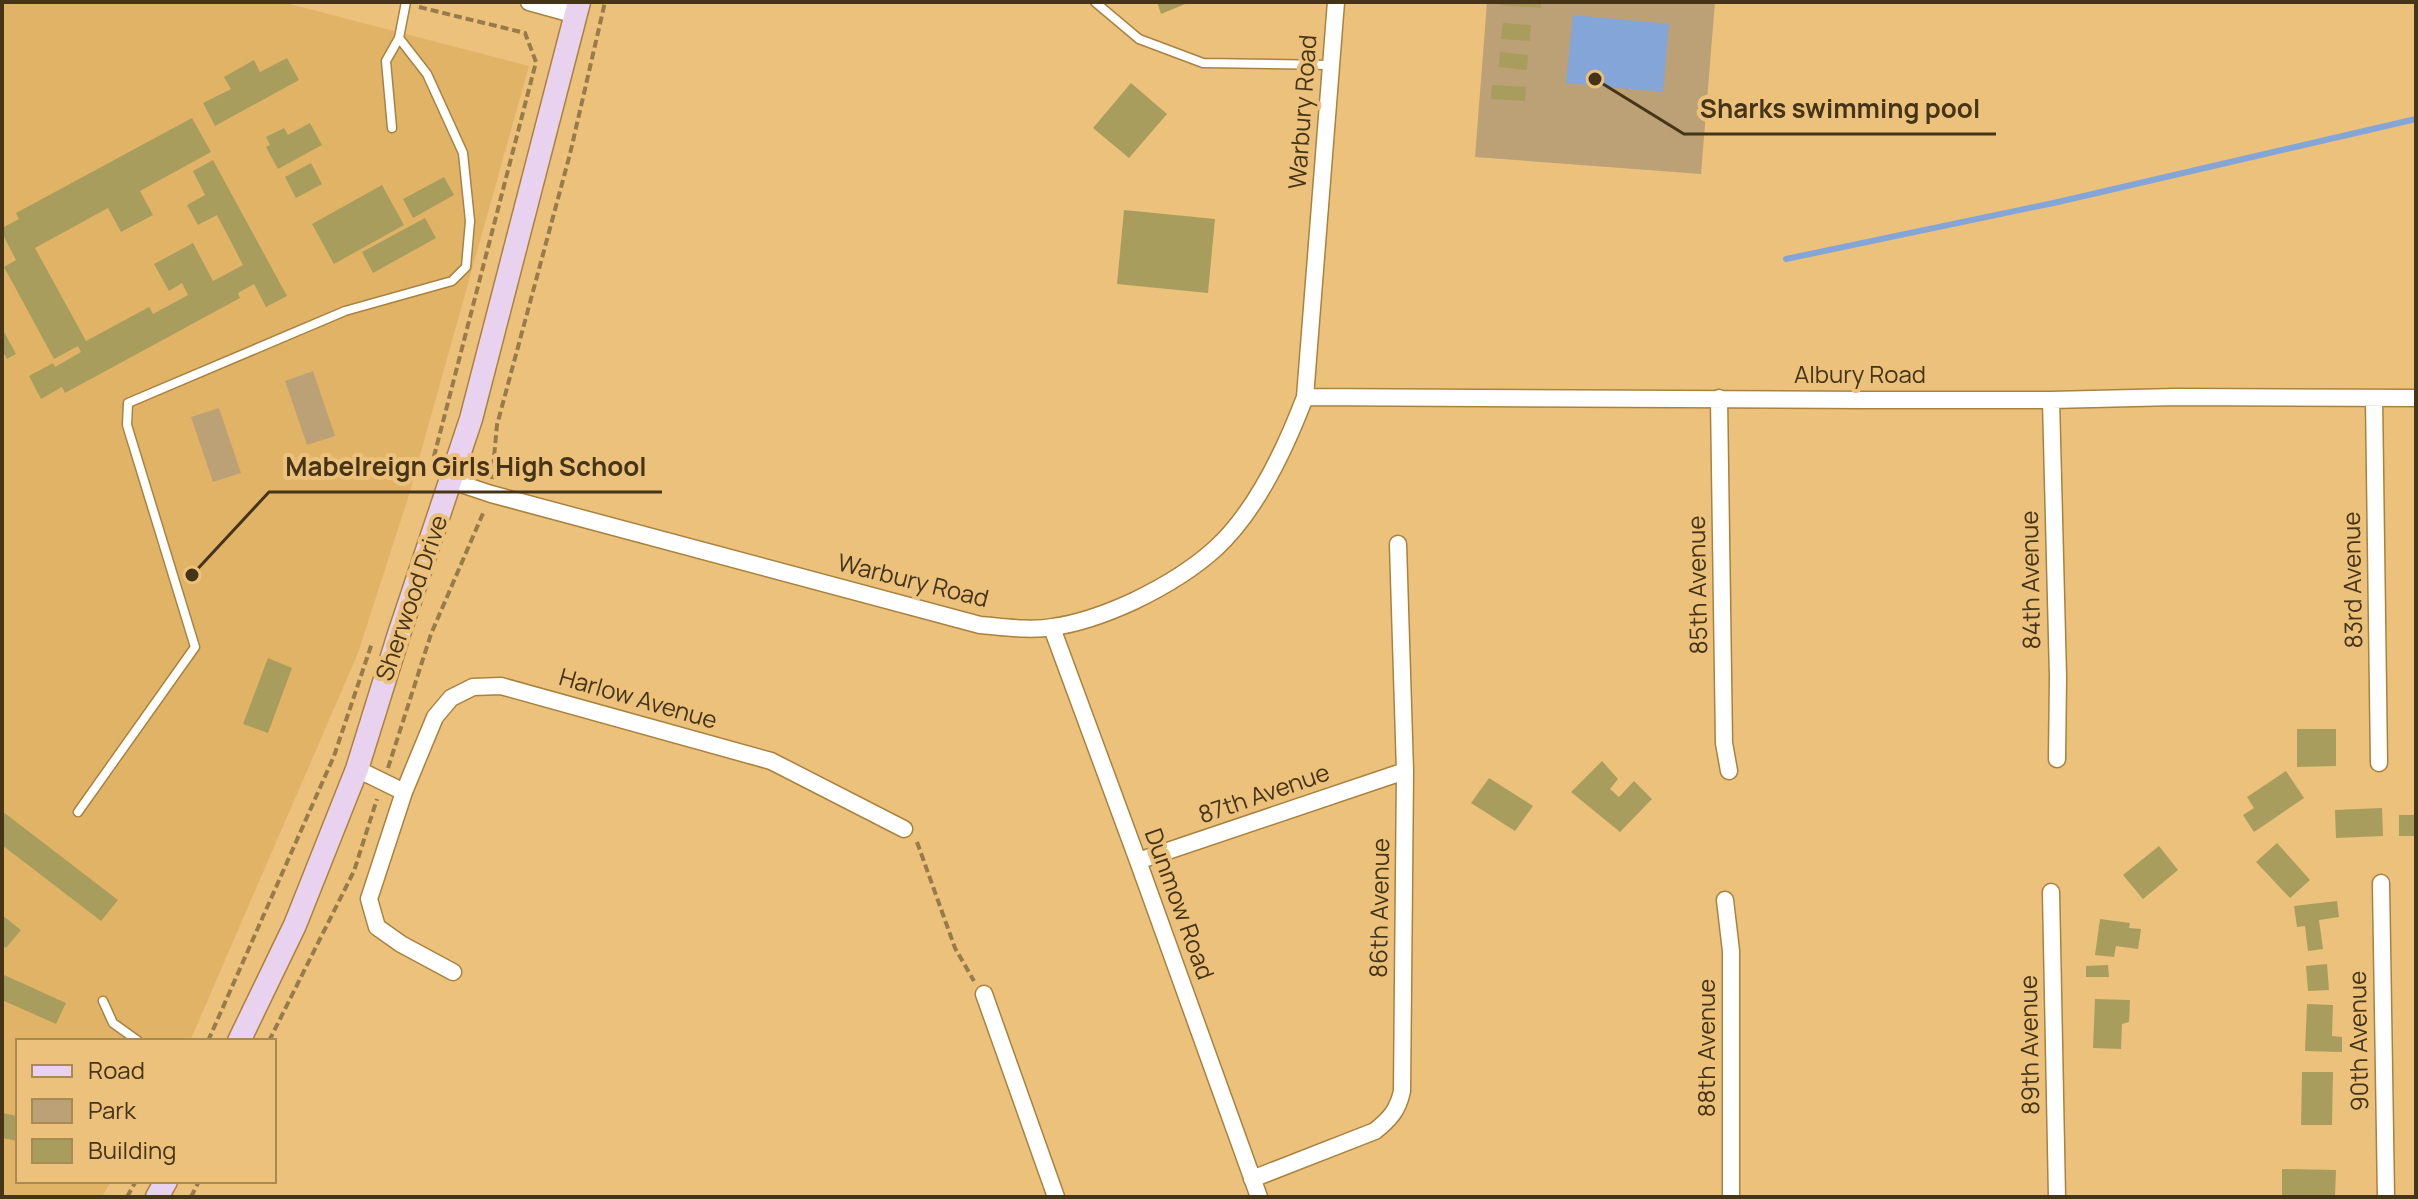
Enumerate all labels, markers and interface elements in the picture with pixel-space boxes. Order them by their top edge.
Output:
street label: Warbury Road [1280,34,1323,190]
callout: Sharks swimming pool [1684,84,1996,134]
text: Sharks swimming pool [1700,90,1980,126]
street label: Albury Road [1794,357,1926,390]
callout: Mabelreign Girls High School [269,442,662,492]
text: Mabelreign Girls High School [285,448,647,484]
street label: Sherwood Drive [367,510,454,685]
street label: 84th Avenue [2012,510,2047,650]
street label: 83rd Avenue [2334,511,2369,649]
street label: 85th Avenue [1679,515,1714,655]
street label: Warbury Road [834,545,992,614]
street label: Harlow Avenue [555,659,721,736]
street label: 87th Avenue [1193,755,1334,830]
street label: Dunmow Road [1138,823,1223,984]
street label: 86th Avenue [1361,838,1396,978]
street label: 90th Avenue [2340,971,2375,1111]
street label: 89th Avenue [2011,975,2046,1115]
street label: 88th Avenue [1689,979,1722,1117]
legend [16,1039,276,1183]
text: Road [88,1053,145,1086]
text: Park [88,1093,137,1126]
text: Building [88,1133,176,1166]

